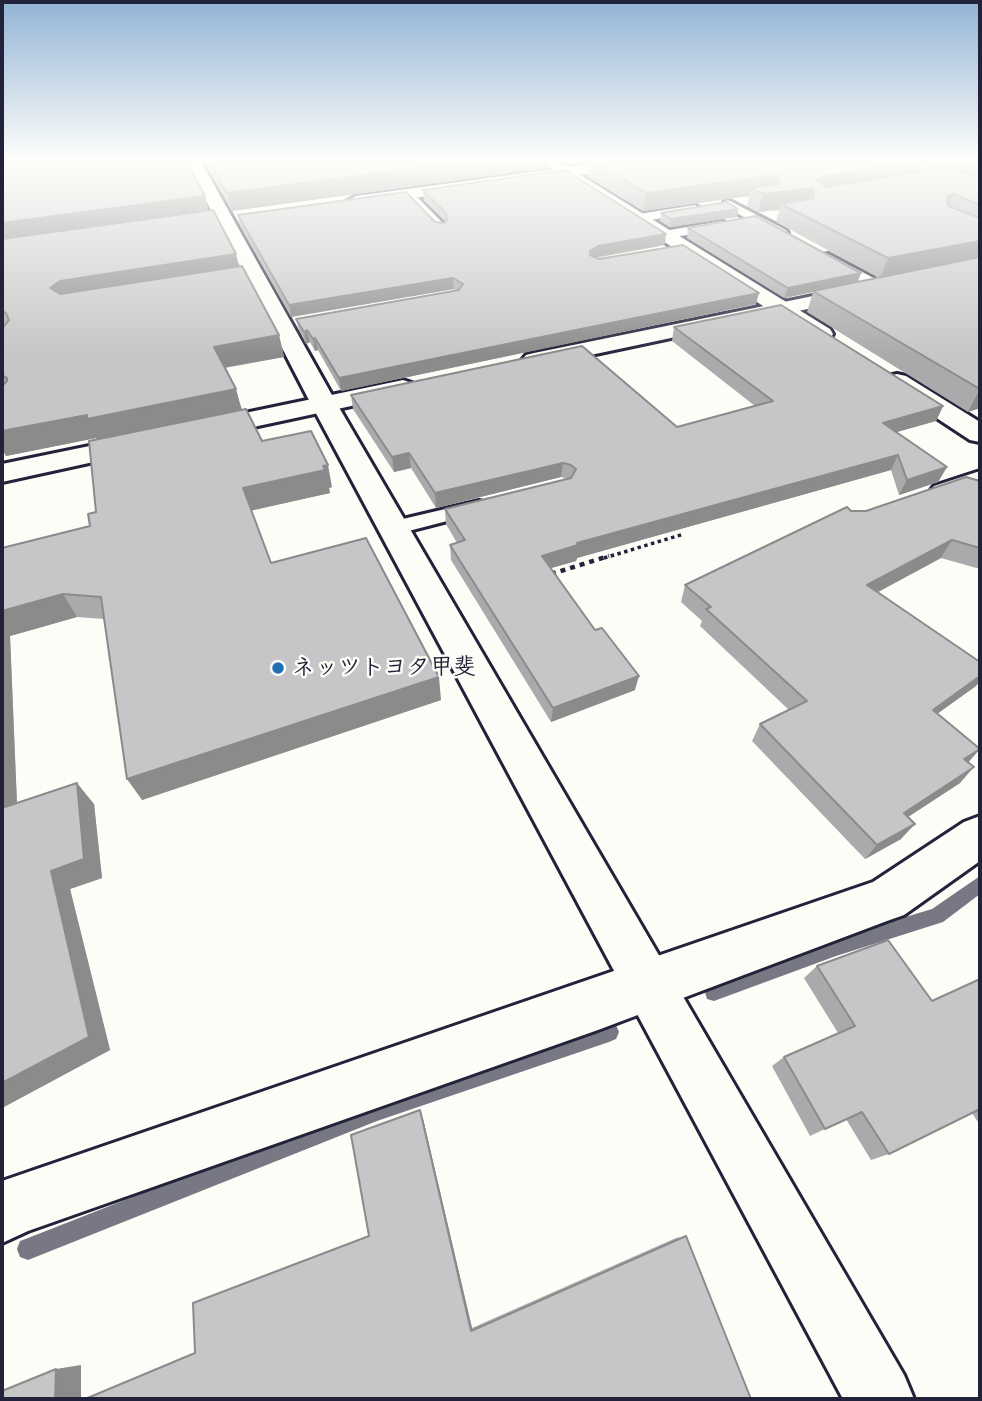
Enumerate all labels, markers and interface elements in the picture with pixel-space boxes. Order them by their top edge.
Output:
place label: ネッツトヨタ甲斐 [292,654,476,682]
marker: ネッツトヨタ甲斐 [270,660,286,676]

